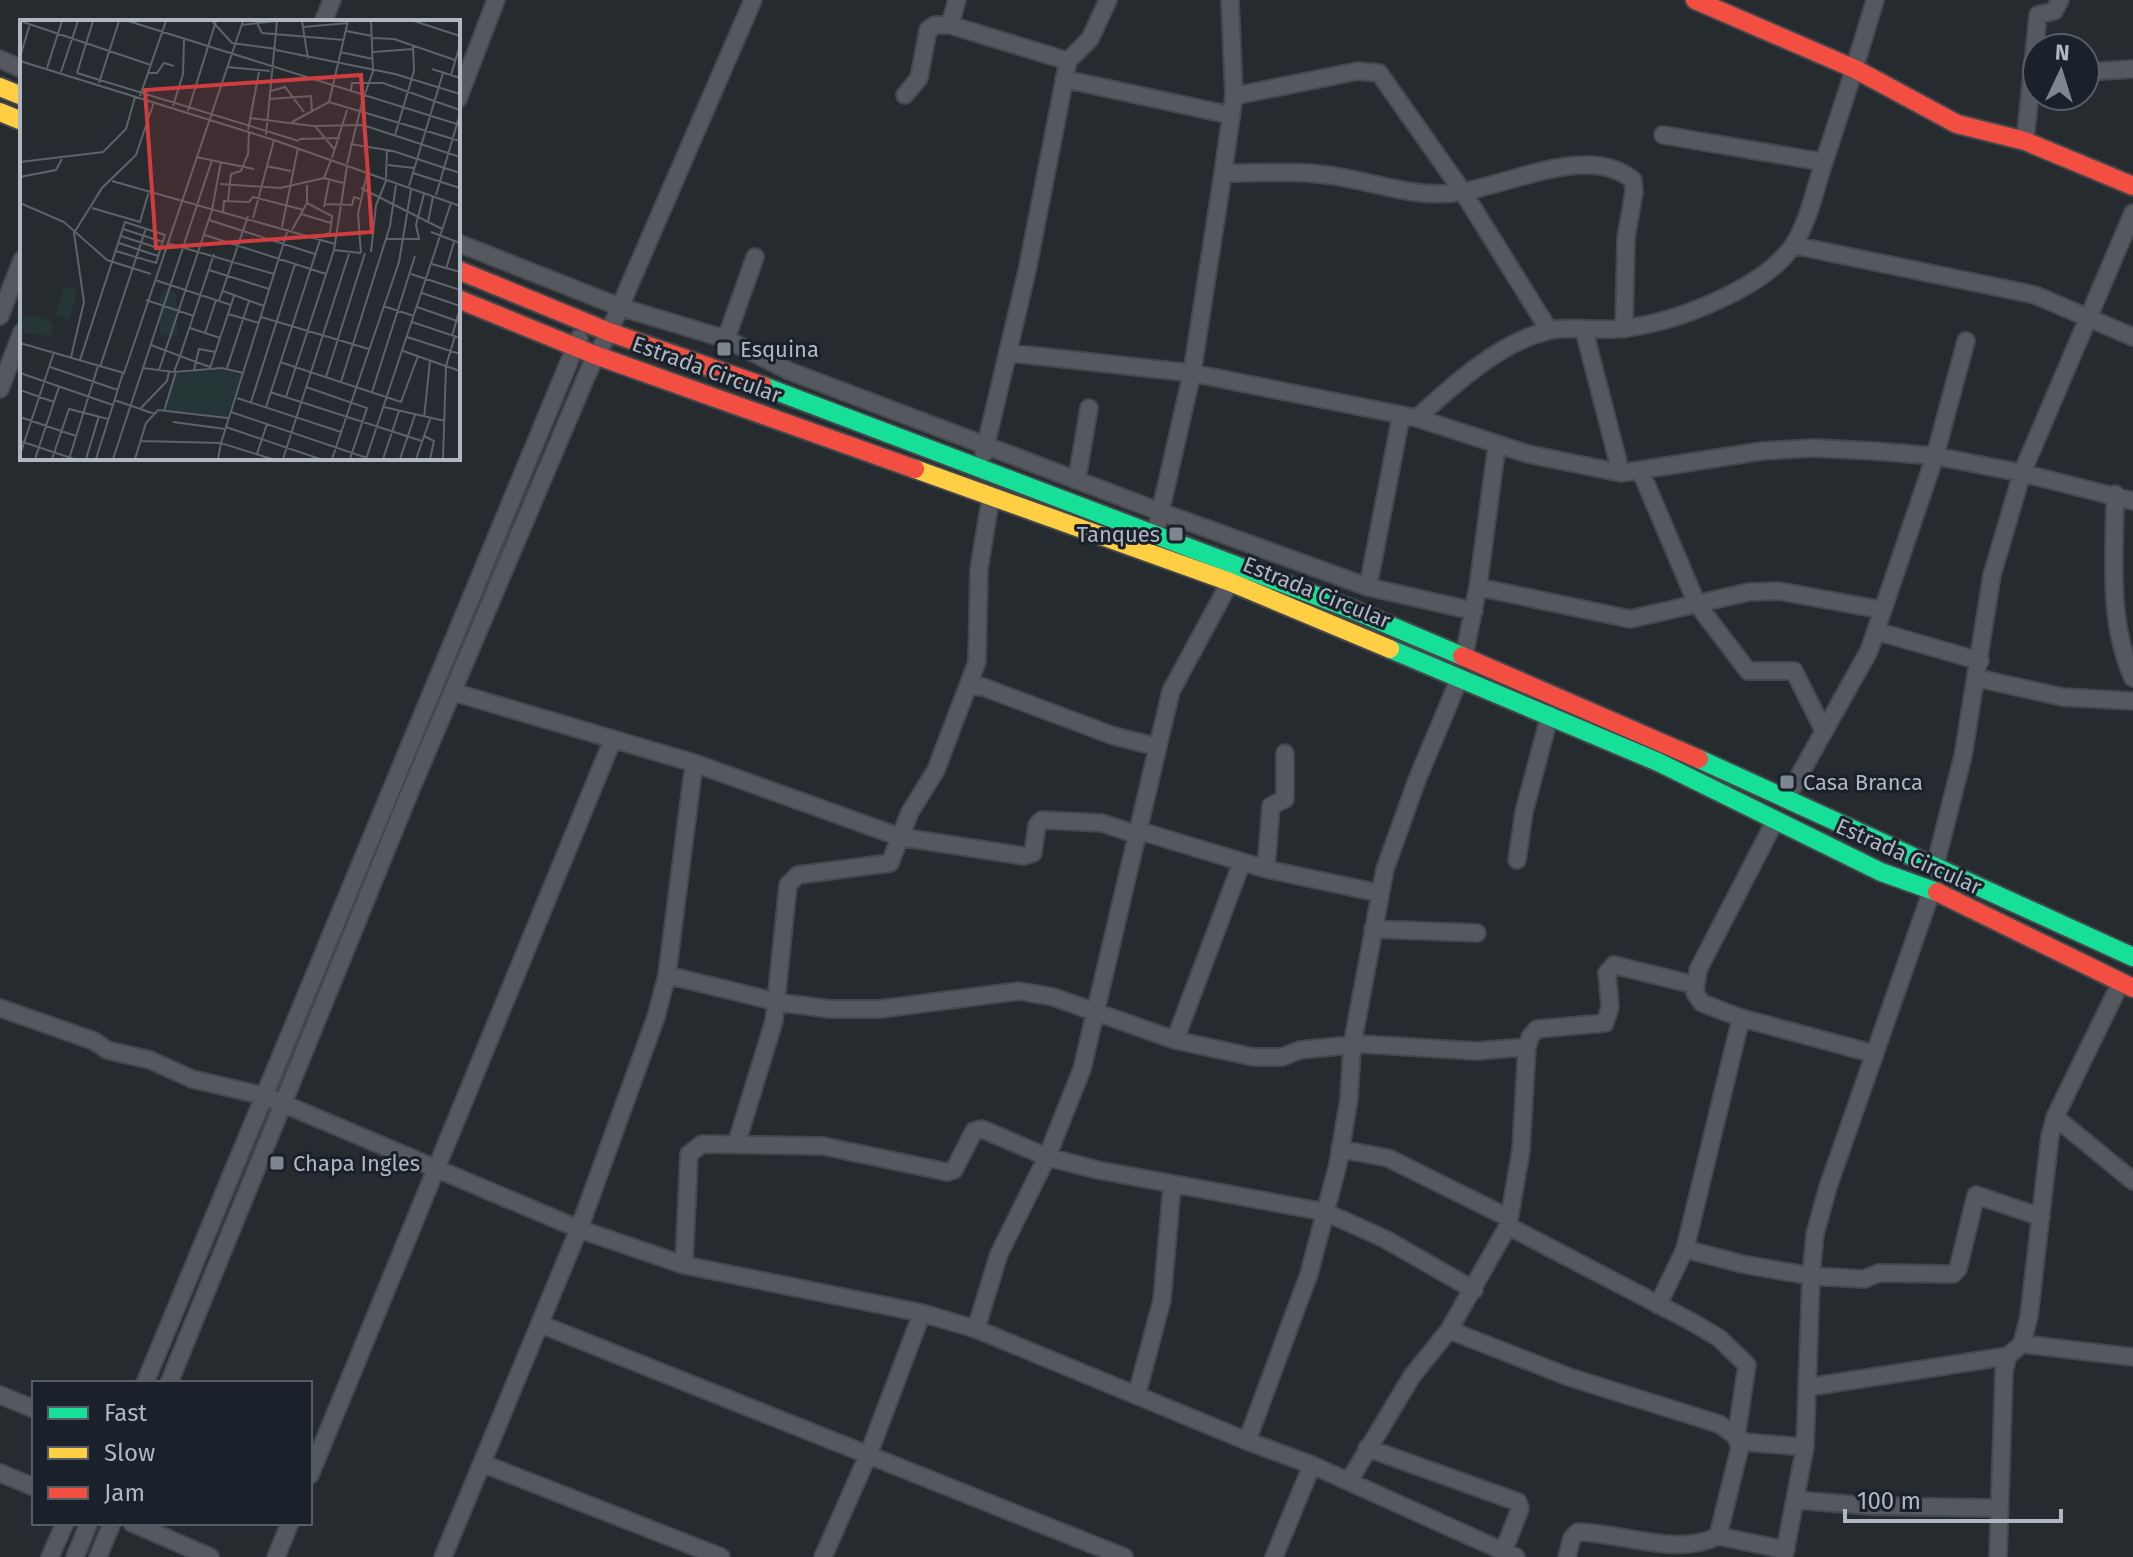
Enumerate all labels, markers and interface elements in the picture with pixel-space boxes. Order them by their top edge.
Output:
inset map [20,20,460,460]
north arrow [2021,32,2101,112]
text: N [2054,39,2071,67]
street label: Estrada Circular [629,330,786,409]
place label: Esquina [740,336,819,363]
marker: Esquina [715,340,733,358]
place label: Tanques [1077,521,1160,548]
marker: Tanques [1167,525,1185,543]
street label: Estrada Circular [1239,551,1395,635]
place label: Casa Branca [1803,769,1923,796]
marker: Casa Branca [1778,773,1796,791]
street label: Estrada Circular [1832,812,1986,901]
place label: Chapa Ingles [293,1150,420,1177]
marker: Chapa Ingles [268,1154,286,1172]
legend [32,1381,312,1525]
text: Fast [104,1399,147,1427]
text: Slow [104,1439,155,1467]
scale bar [1845,1473,2061,1523]
text: Jam [104,1479,145,1507]
text: 100 m [1857,1487,1921,1515]

